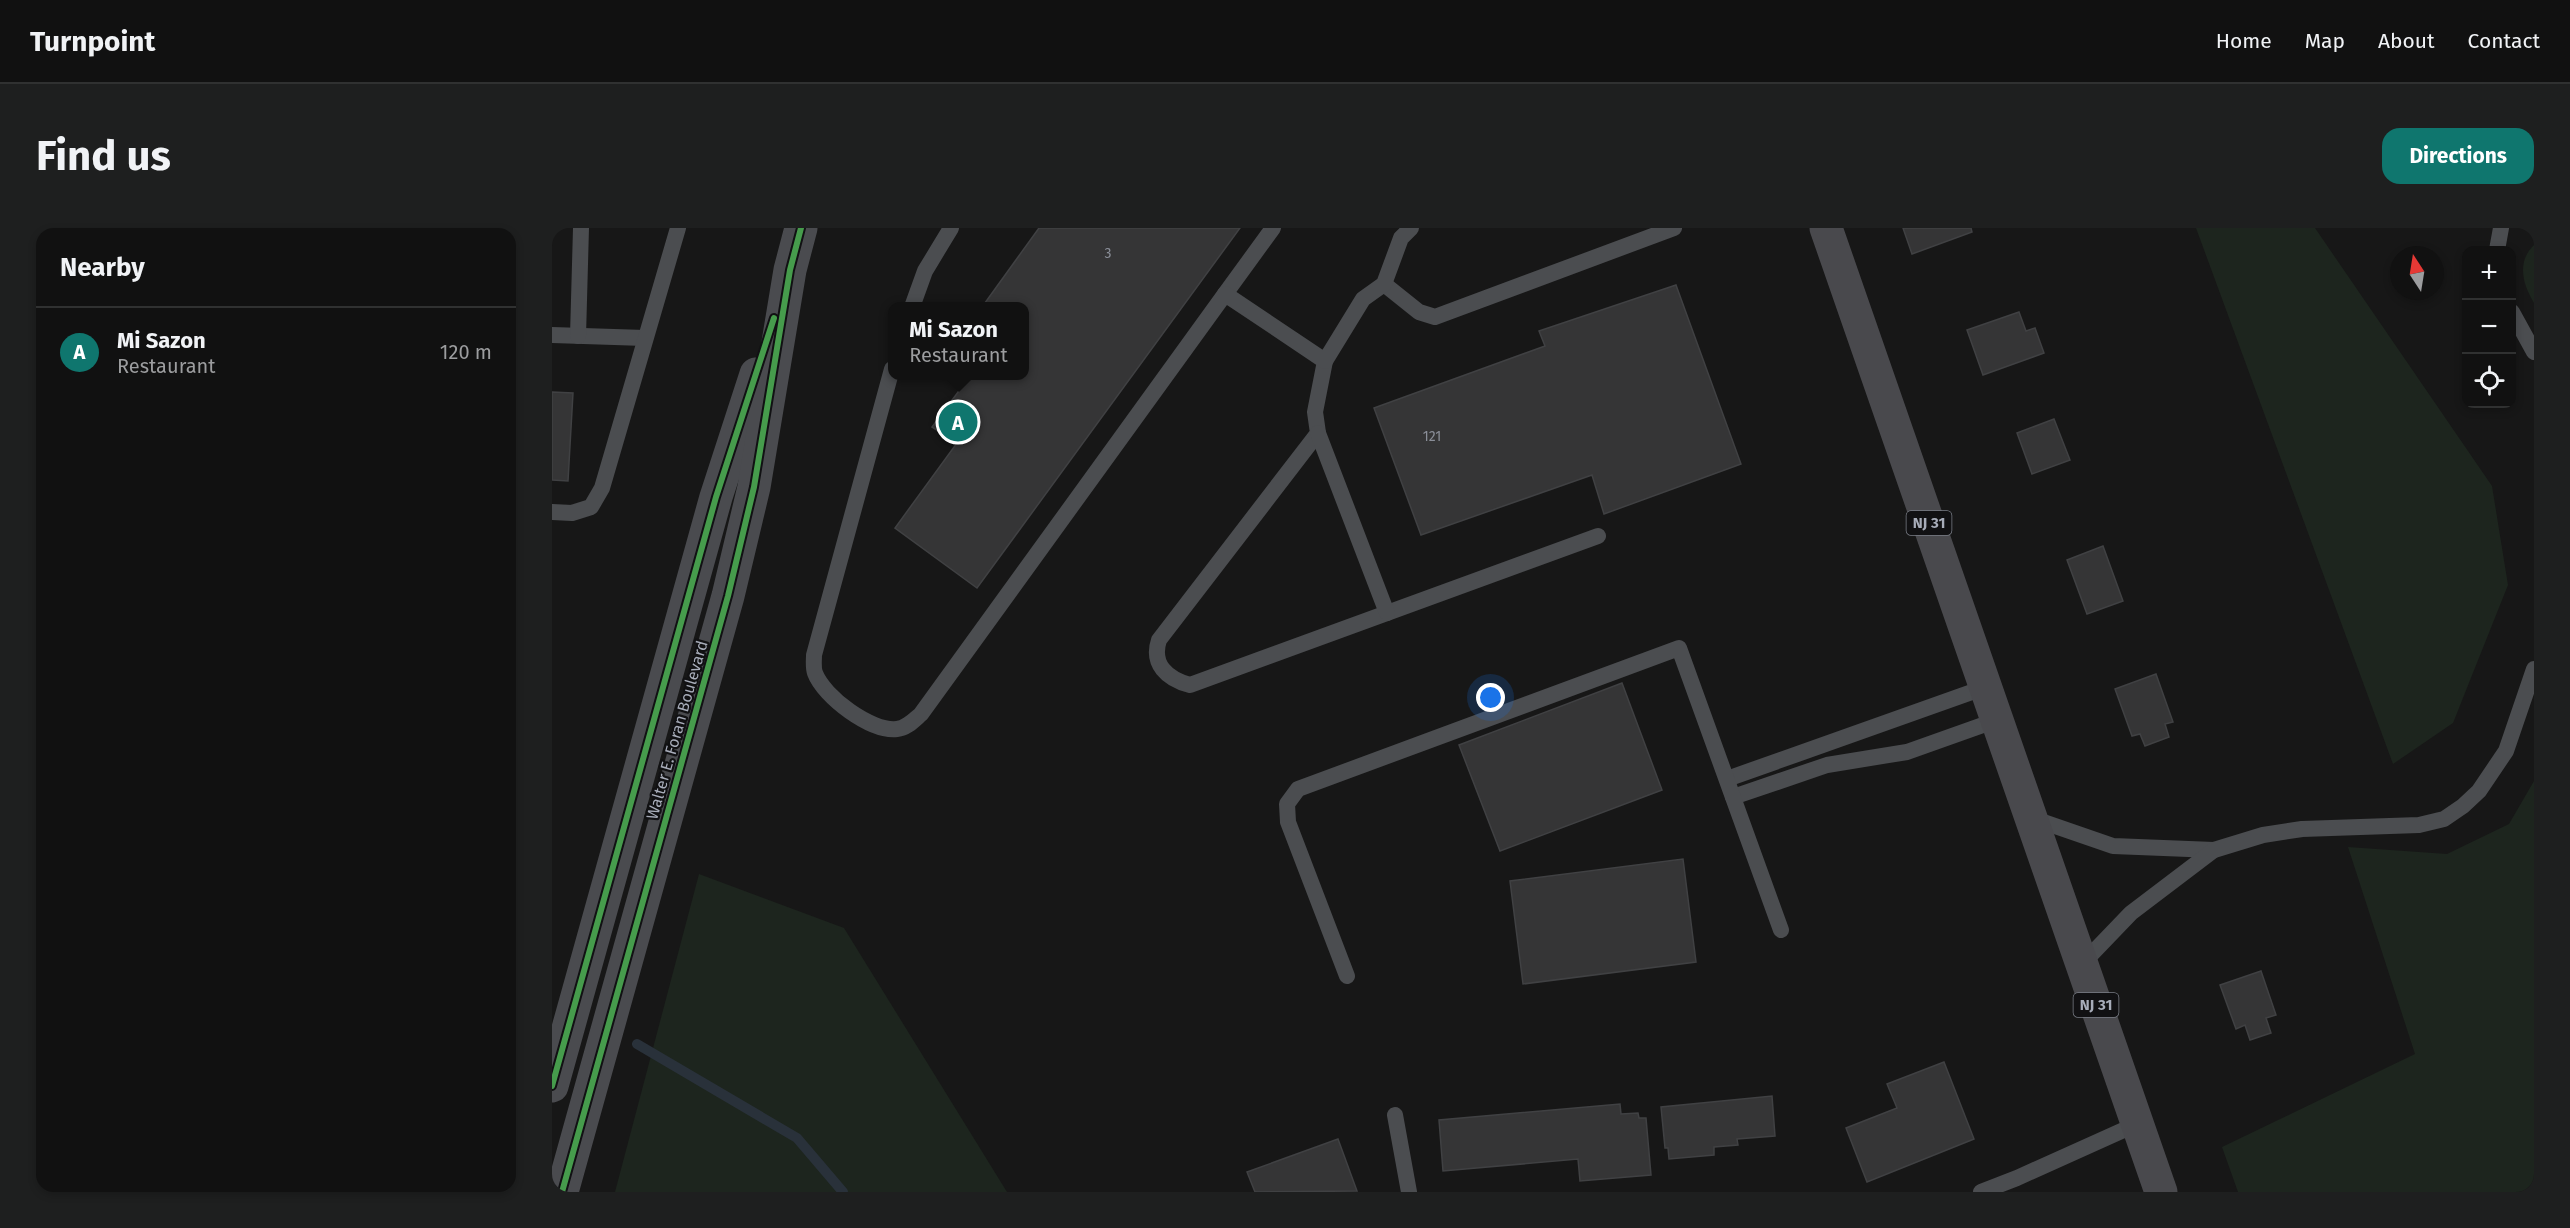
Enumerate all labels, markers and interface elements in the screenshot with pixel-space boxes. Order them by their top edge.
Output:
text: Turnpoint [30,25,155,58]
text: Home [2216,28,2272,54]
text: Map [2305,28,2345,54]
text: About [2378,28,2435,54]
text: Contact [2468,28,2540,54]
button: Directions [2382,128,2534,184]
text: Find us [36,131,171,181]
house number: 3 [1105,245,1112,262]
north arrow [2390,246,2444,300]
map controls [2462,246,2516,408]
button: + [2462,246,2516,300]
text: Nearby [60,252,145,283]
button: − [2462,300,2516,354]
popup [888,302,1029,380]
text: Mi Sazon [909,316,998,343]
text: Mi Sazon [117,327,206,354]
text: A [74,340,85,364]
text: 120 m [440,340,492,364]
text: Restaurant [909,343,1008,367]
text: Restaurant [117,354,215,378]
button: locate [2462,354,2516,408]
pin: A [938,400,978,444]
house number: 121 [1423,428,1441,445]
road number: NJ 31 [1906,511,1952,535]
street label: Walter E. Foran Boulevard [642,638,712,822]
your location [1476,683,1505,712]
road number: NJ 31 [2074,993,2118,1017]

